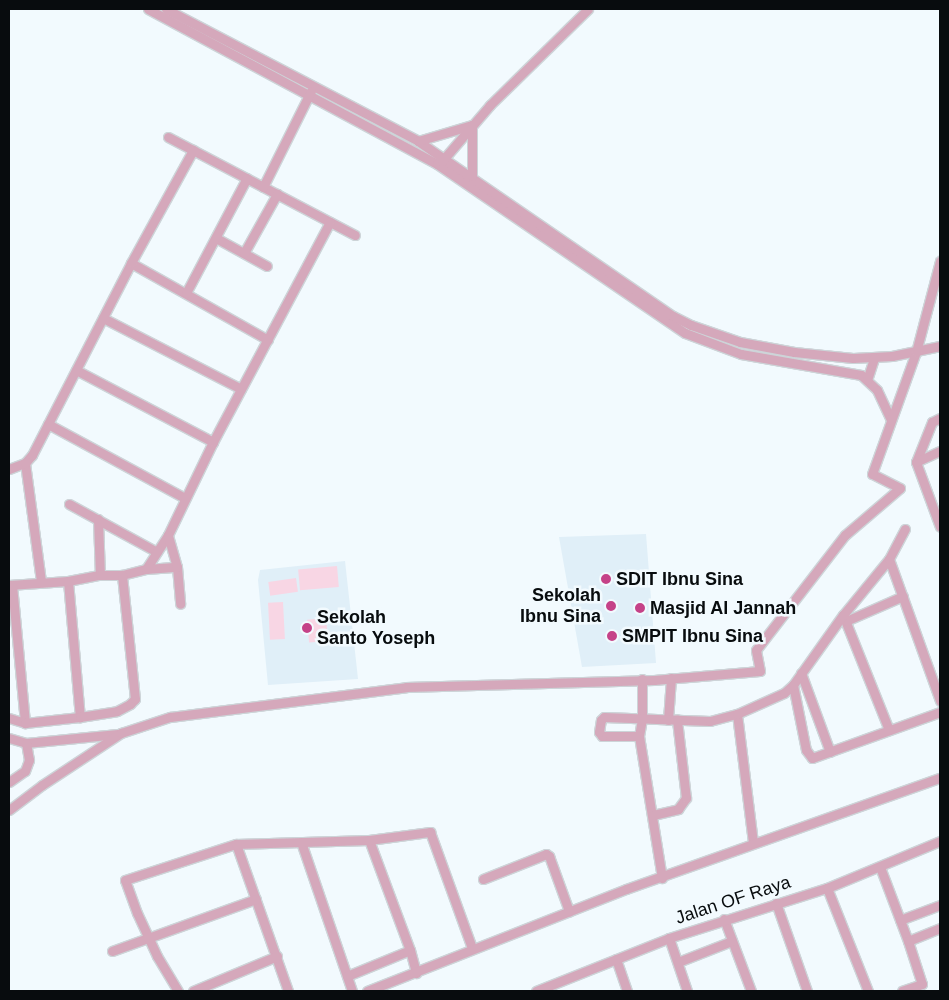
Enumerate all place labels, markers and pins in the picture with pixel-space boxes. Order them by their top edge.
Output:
place label: SDIT Ibnu Sina [616,568,743,590]
marker: SDIT Ibnu Sina [600,573,612,585]
place label: Sekolah Ibnu Sina [520,585,601,628]
place label: Masjid Al Jannah [650,597,797,619]
marker: Sekolah Ibnu Sina [605,600,617,612]
marker: Masjid Al Jannah [634,602,646,614]
place label: Sekolah Santo Yoseph [317,607,436,650]
marker: Sekolah Santo Yoseph [301,622,313,634]
place label: SMPIT Ibnu Sina [622,625,763,647]
marker: SMPIT Ibnu Sina [606,630,618,642]

